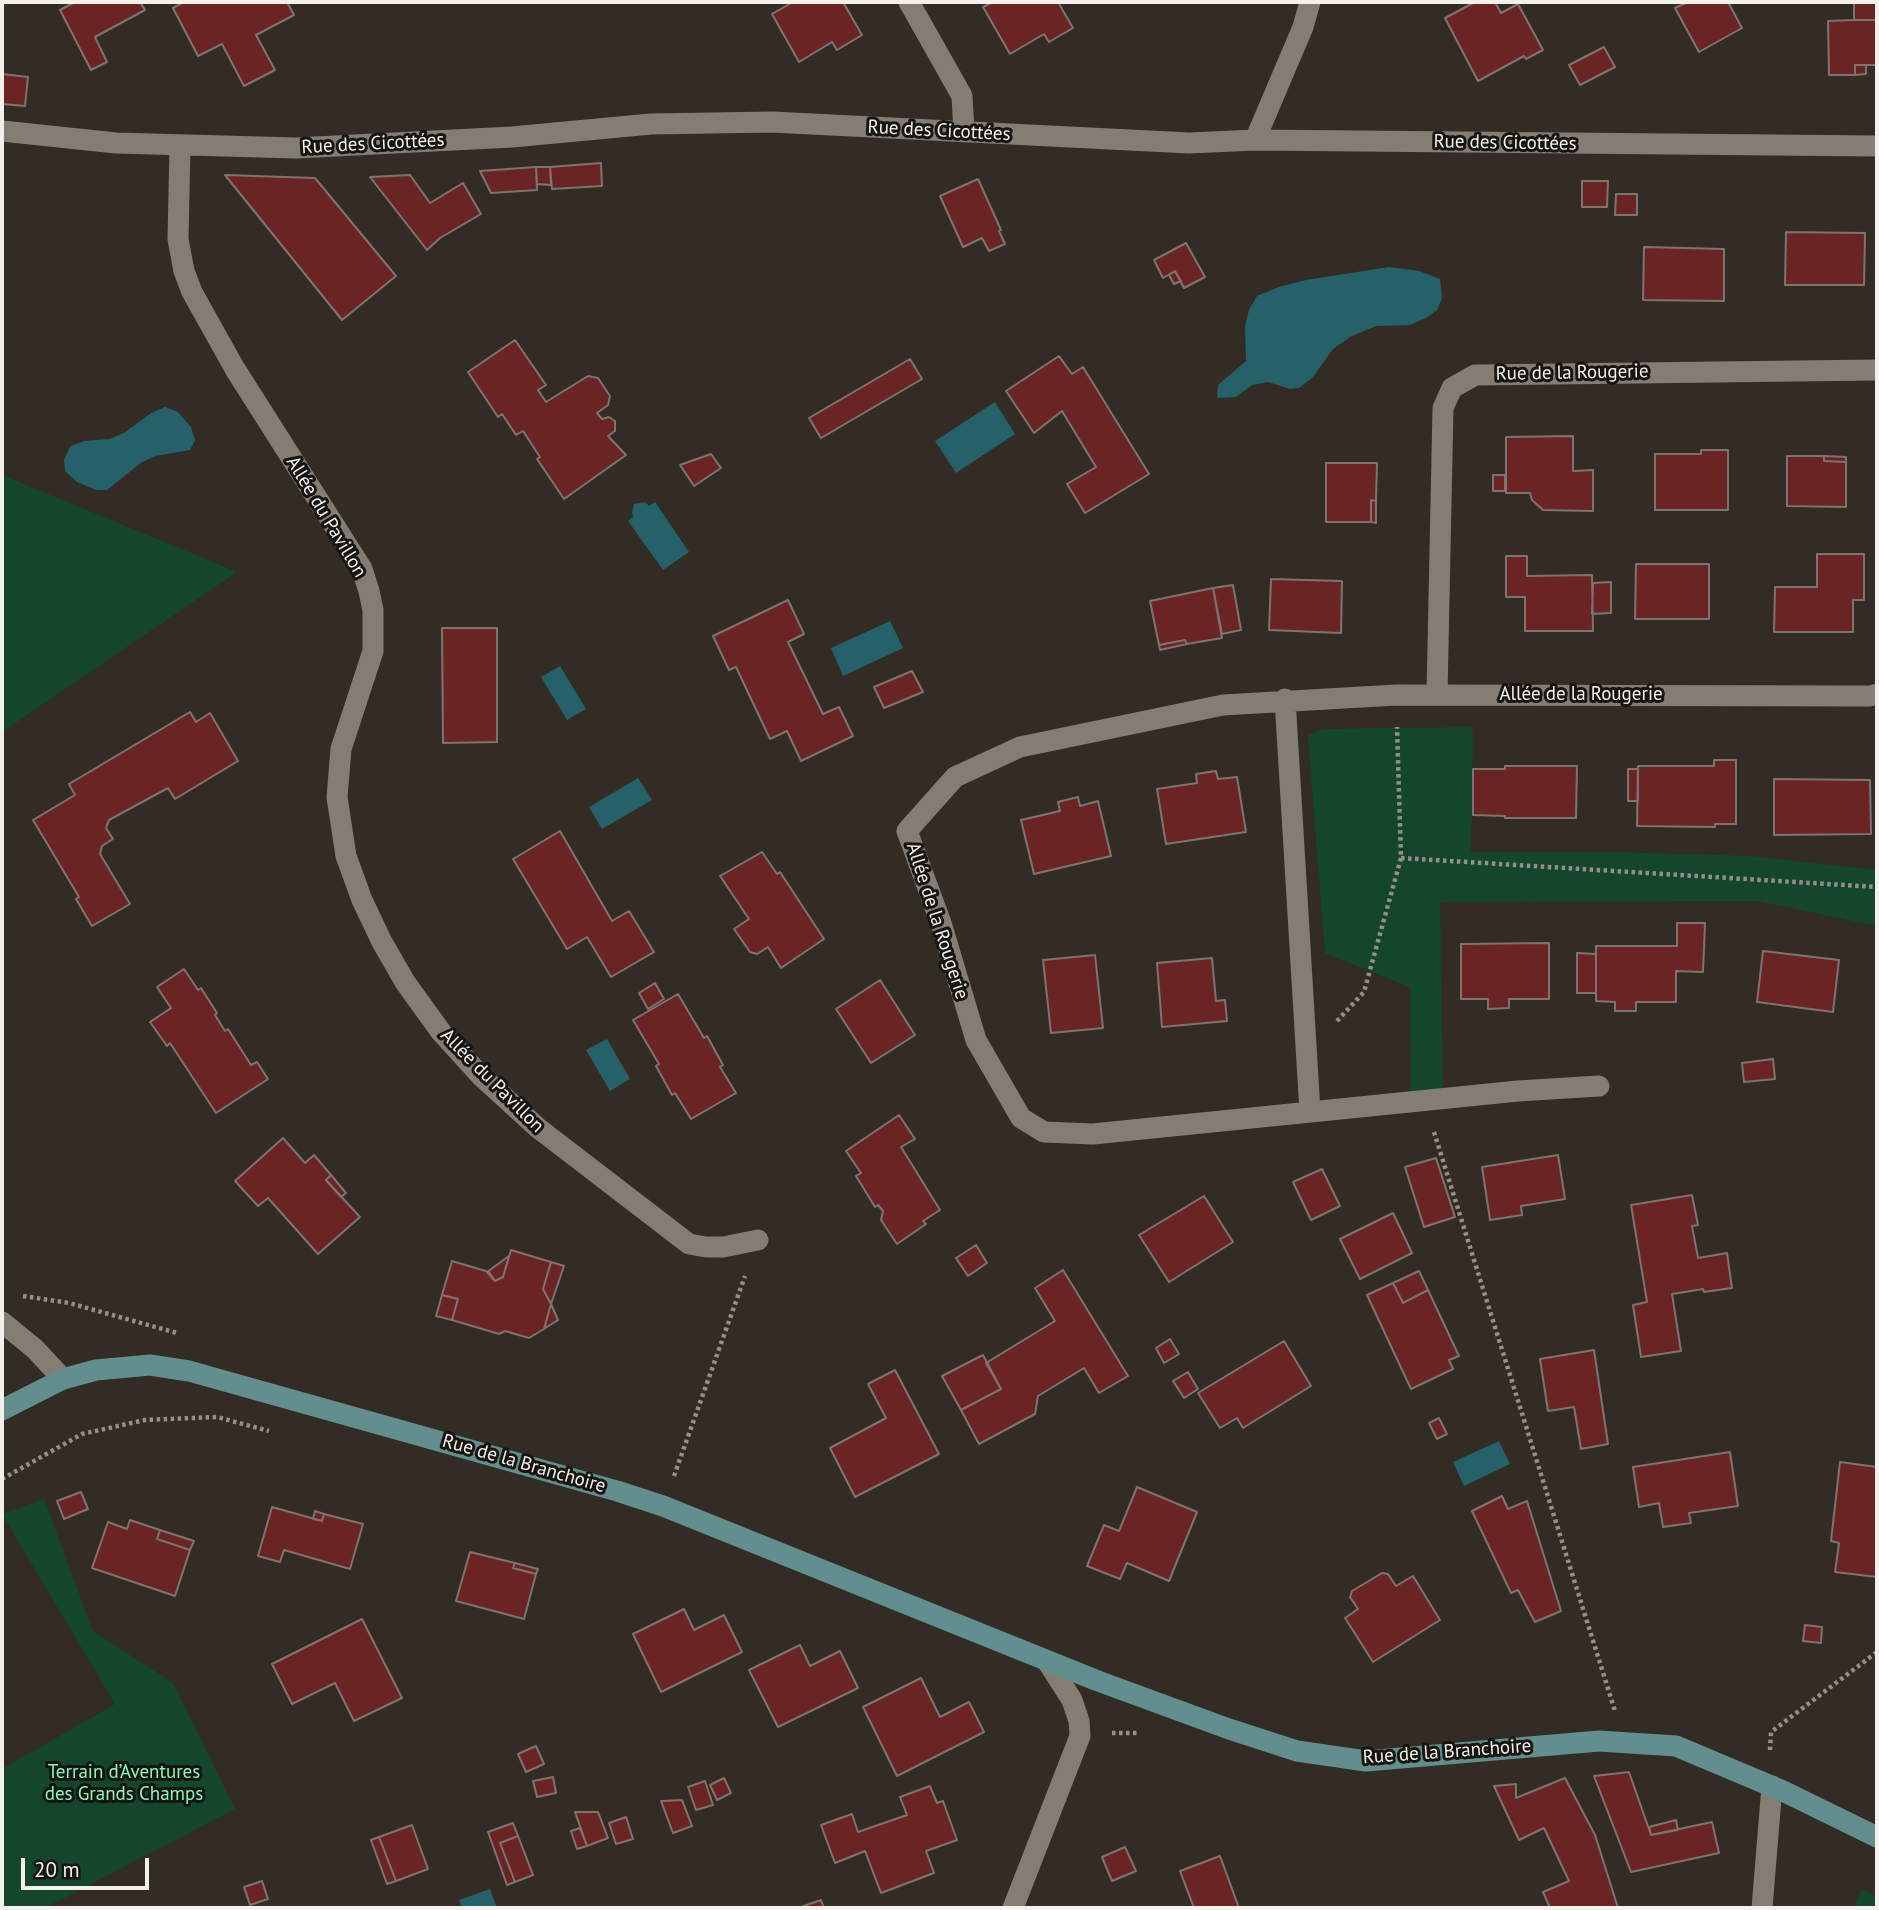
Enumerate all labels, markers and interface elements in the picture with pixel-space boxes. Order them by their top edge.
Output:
street label: Rue des Cicottées [867,116,1011,146]
street label: Rue des Cicottées [301,129,445,159]
street label: Rue des Cicottées [1433,130,1577,156]
street label: Rue de la Rougerie [1495,360,1649,386]
street label: Allée du Pavillon [281,452,371,582]
street label: Allée de la Rougerie [1499,684,1663,706]
street label: Allée de la Rougerie [901,840,973,1002]
street label: Allée du Pavillon [435,1024,549,1138]
street label: Rue de la Branchoire [440,1430,608,1498]
street label: Rue de la Branchoire [1362,1735,1532,1769]
park label: Terrain d’Aventures des Grands Champs [45,1762,203,1806]
scale bar [24,1843,152,1887]
text: 20 m [34,1856,80,1883]

